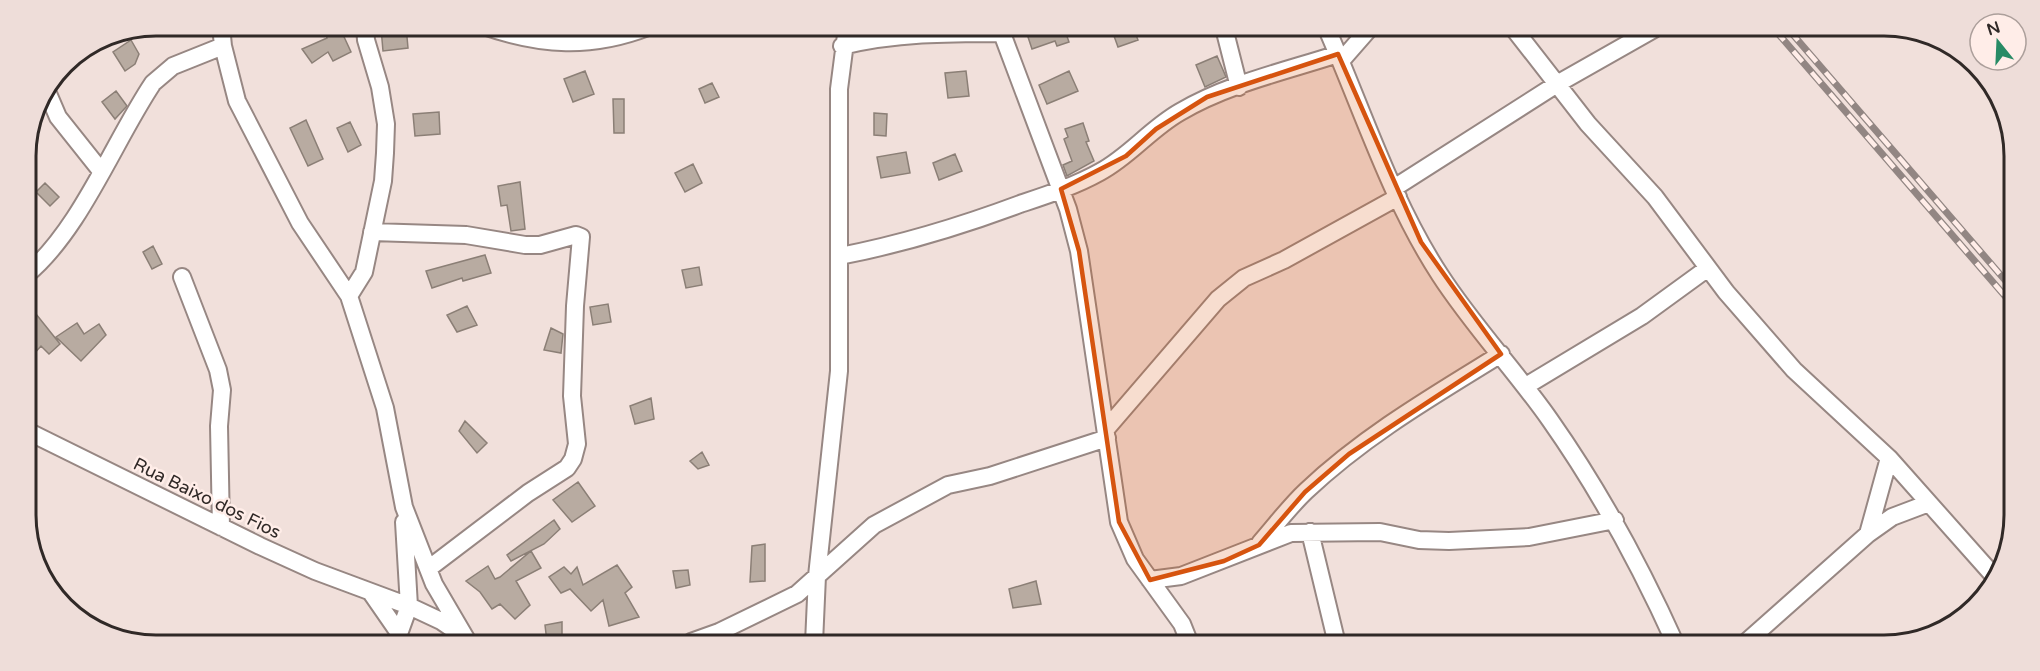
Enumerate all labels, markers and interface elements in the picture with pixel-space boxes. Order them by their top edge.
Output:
north arrow [1968,12,2028,72]
text: N [1984,17,2003,40]
street label: Rua Baixo dos Fios [130,453,284,543]

